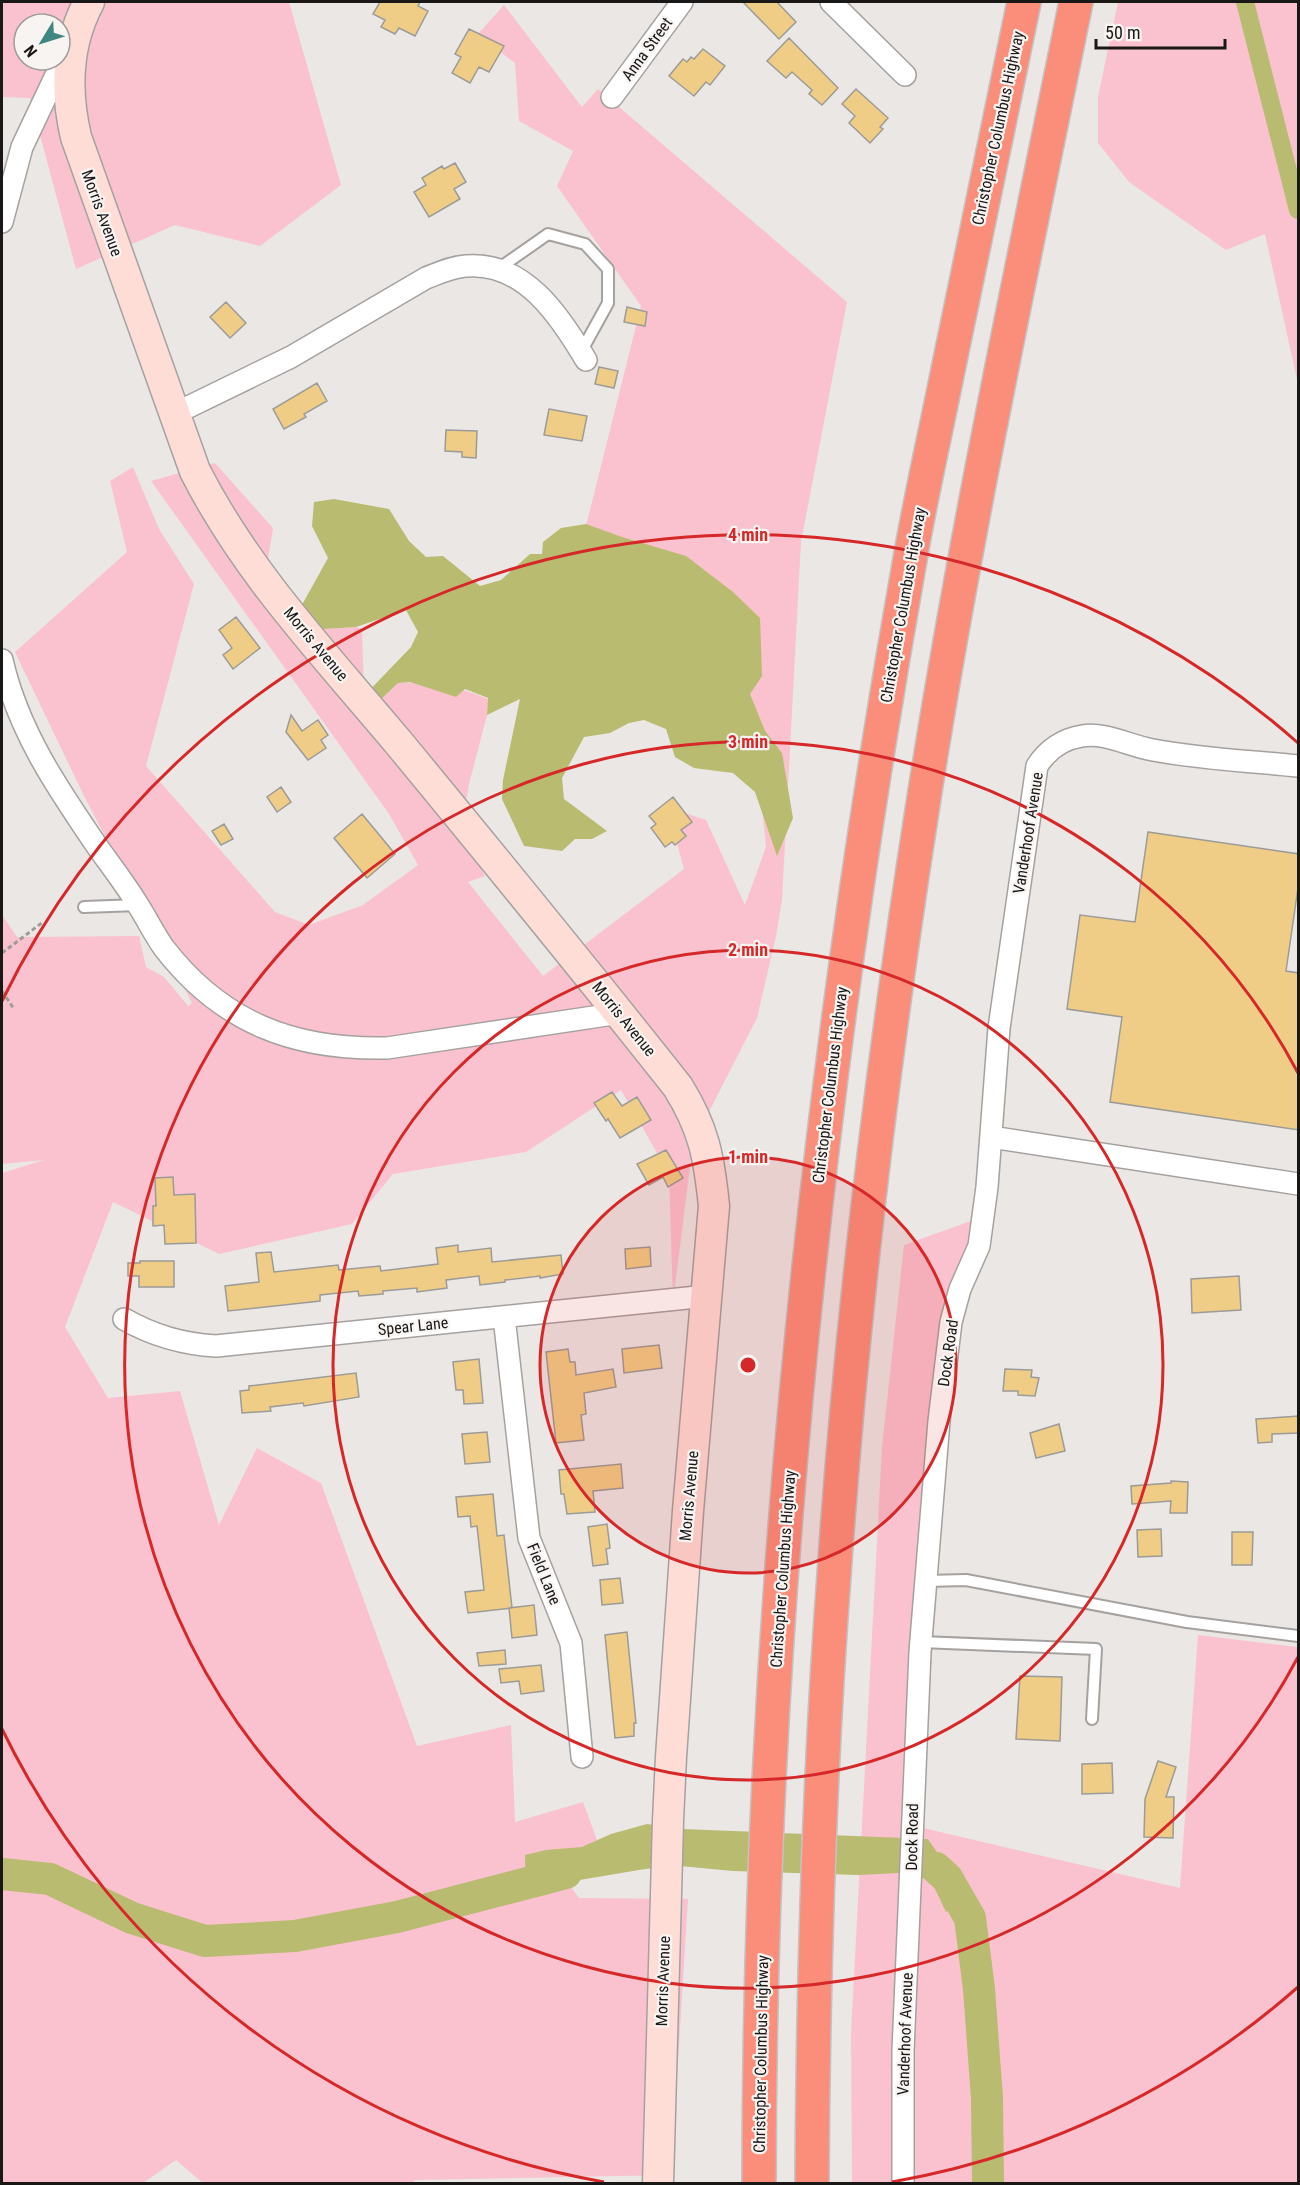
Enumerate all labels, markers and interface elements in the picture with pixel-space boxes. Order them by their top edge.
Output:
north arrow [12,12,72,72]
scale bar [1096,12,1225,50]
street label: Anna Street [618,13,676,84]
text: 50 m [1105,22,1140,43]
street label: Christopher Columbus Highway [968,29,1028,227]
text: N [20,41,41,61]
street label: Morris Avenue [78,167,126,259]
street label: Christopher Columbus Highway [876,506,930,704]
text: 4 min [728,524,768,545]
street label: Morris Avenue [280,603,352,685]
text: 3 min [728,731,768,752]
street label: Vanderhoof Avenue [1009,771,1047,895]
text: 2 min [728,939,768,960]
street label: Morris Avenue [588,978,660,1060]
street label: Christopher Columbus Highway [809,985,852,1184]
text: 1 min [728,1146,768,1167]
street label: Spear Lane [377,1313,449,1339]
street label: Dock Road [934,1318,962,1388]
centre of rings [738,1355,758,1375]
street label: Morris Avenue [676,1450,702,1542]
street label: Christopher Columbus Highway [767,1469,799,1668]
street label: Field Lane [523,1540,565,1608]
street label: Dock Road [902,1803,922,1871]
street label: Morris Avenue [652,1935,674,2027]
street label: Christopher Columbus Highway [750,1955,772,2153]
street label: Vanderhoof Avenue [893,1972,917,2096]

